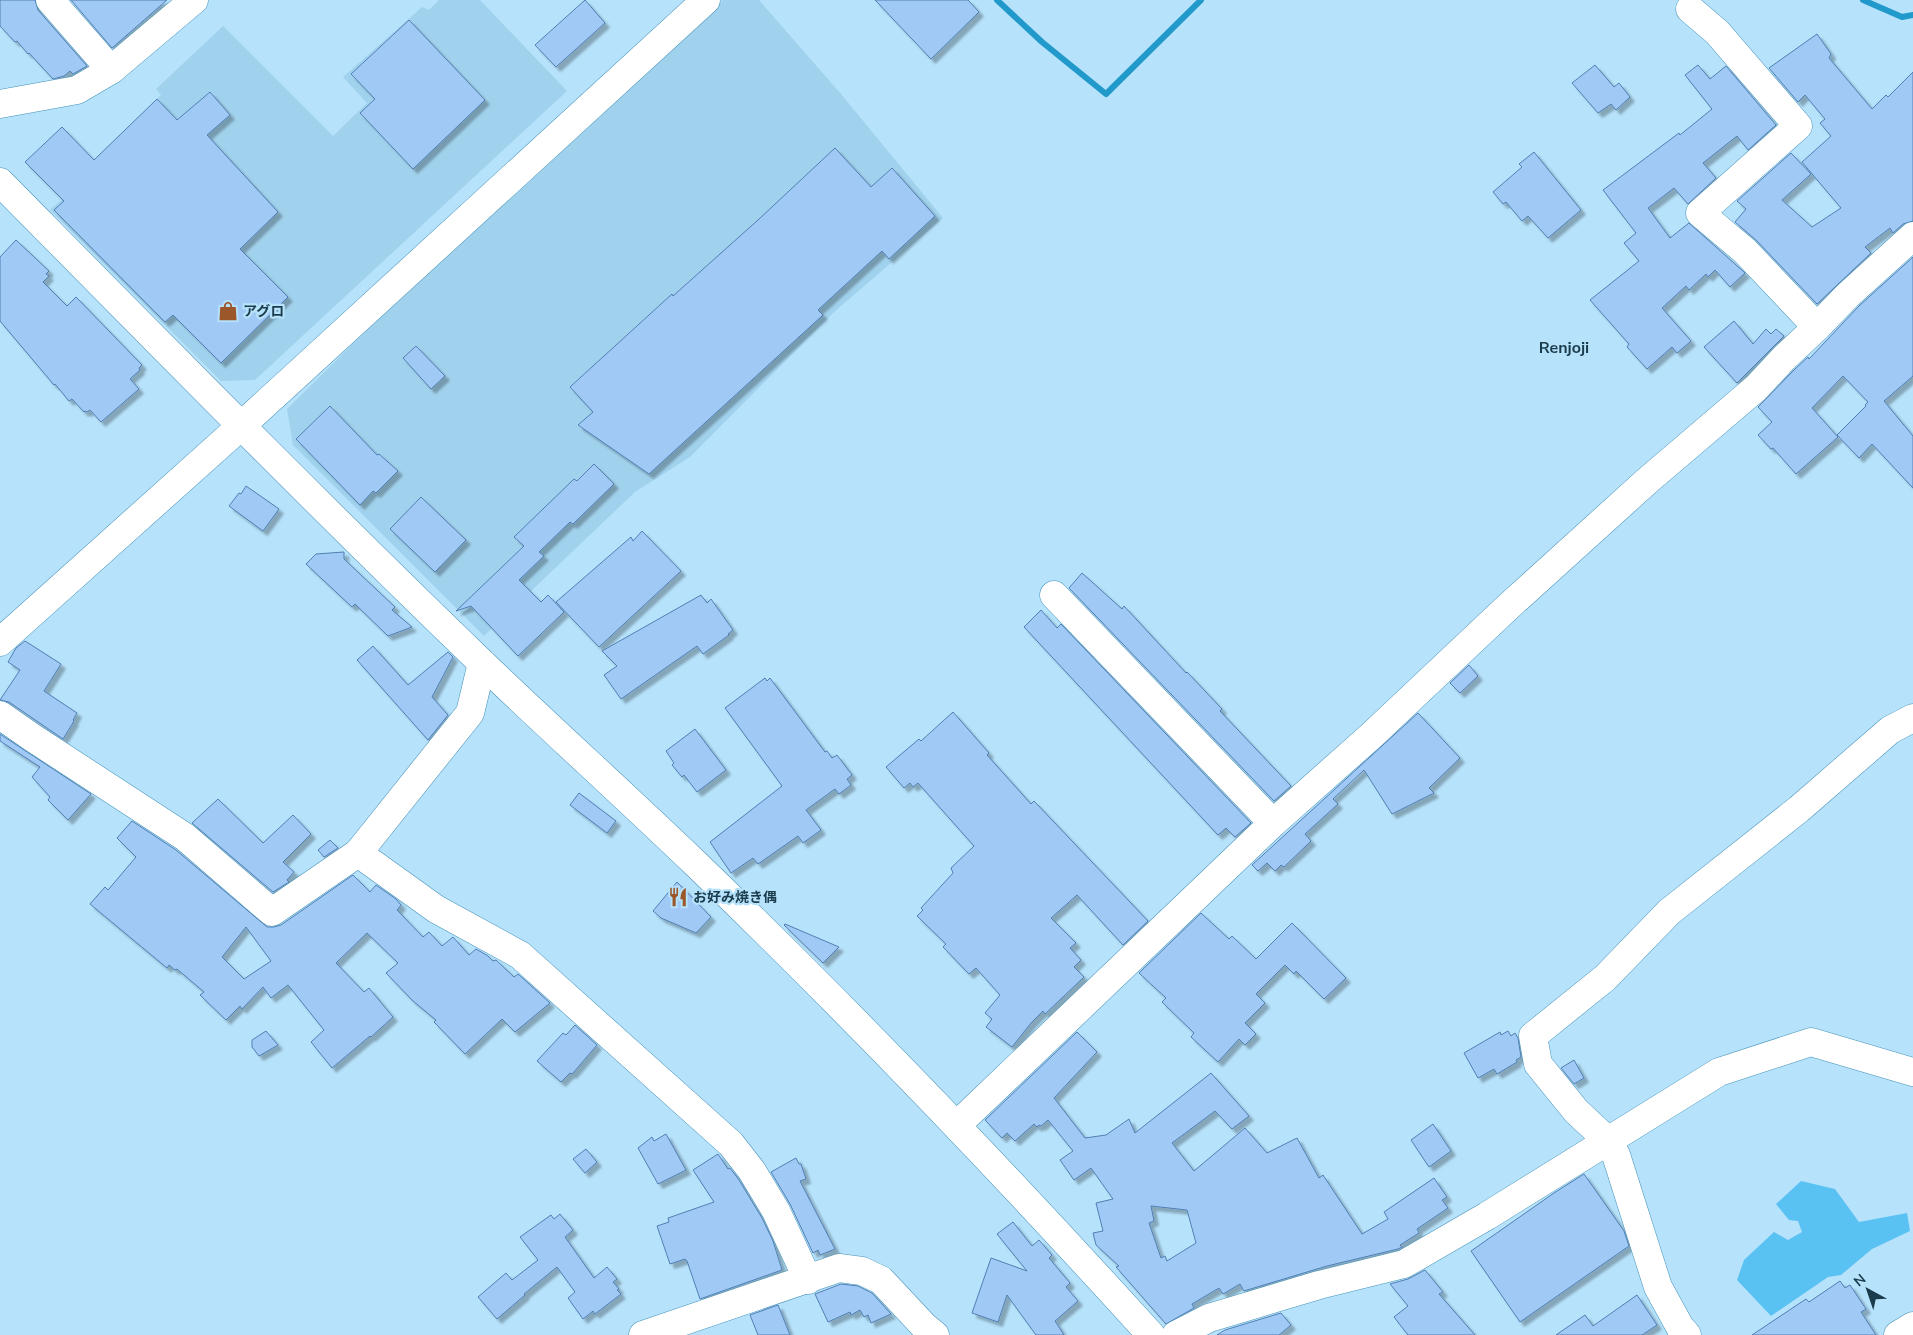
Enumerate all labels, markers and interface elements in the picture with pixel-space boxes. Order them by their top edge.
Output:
shop icon: アグロ [217,300,239,322]
place label: アグロ [243,302,284,321]
district label: Renjoji [1539,337,1589,359]
restaurant icon: お好み焼き偶 [667,886,689,908]
place label: お好み焼き偶 [693,888,777,907]
north arrow [1843,1265,1893,1315]
text: N [1850,1270,1870,1291]

